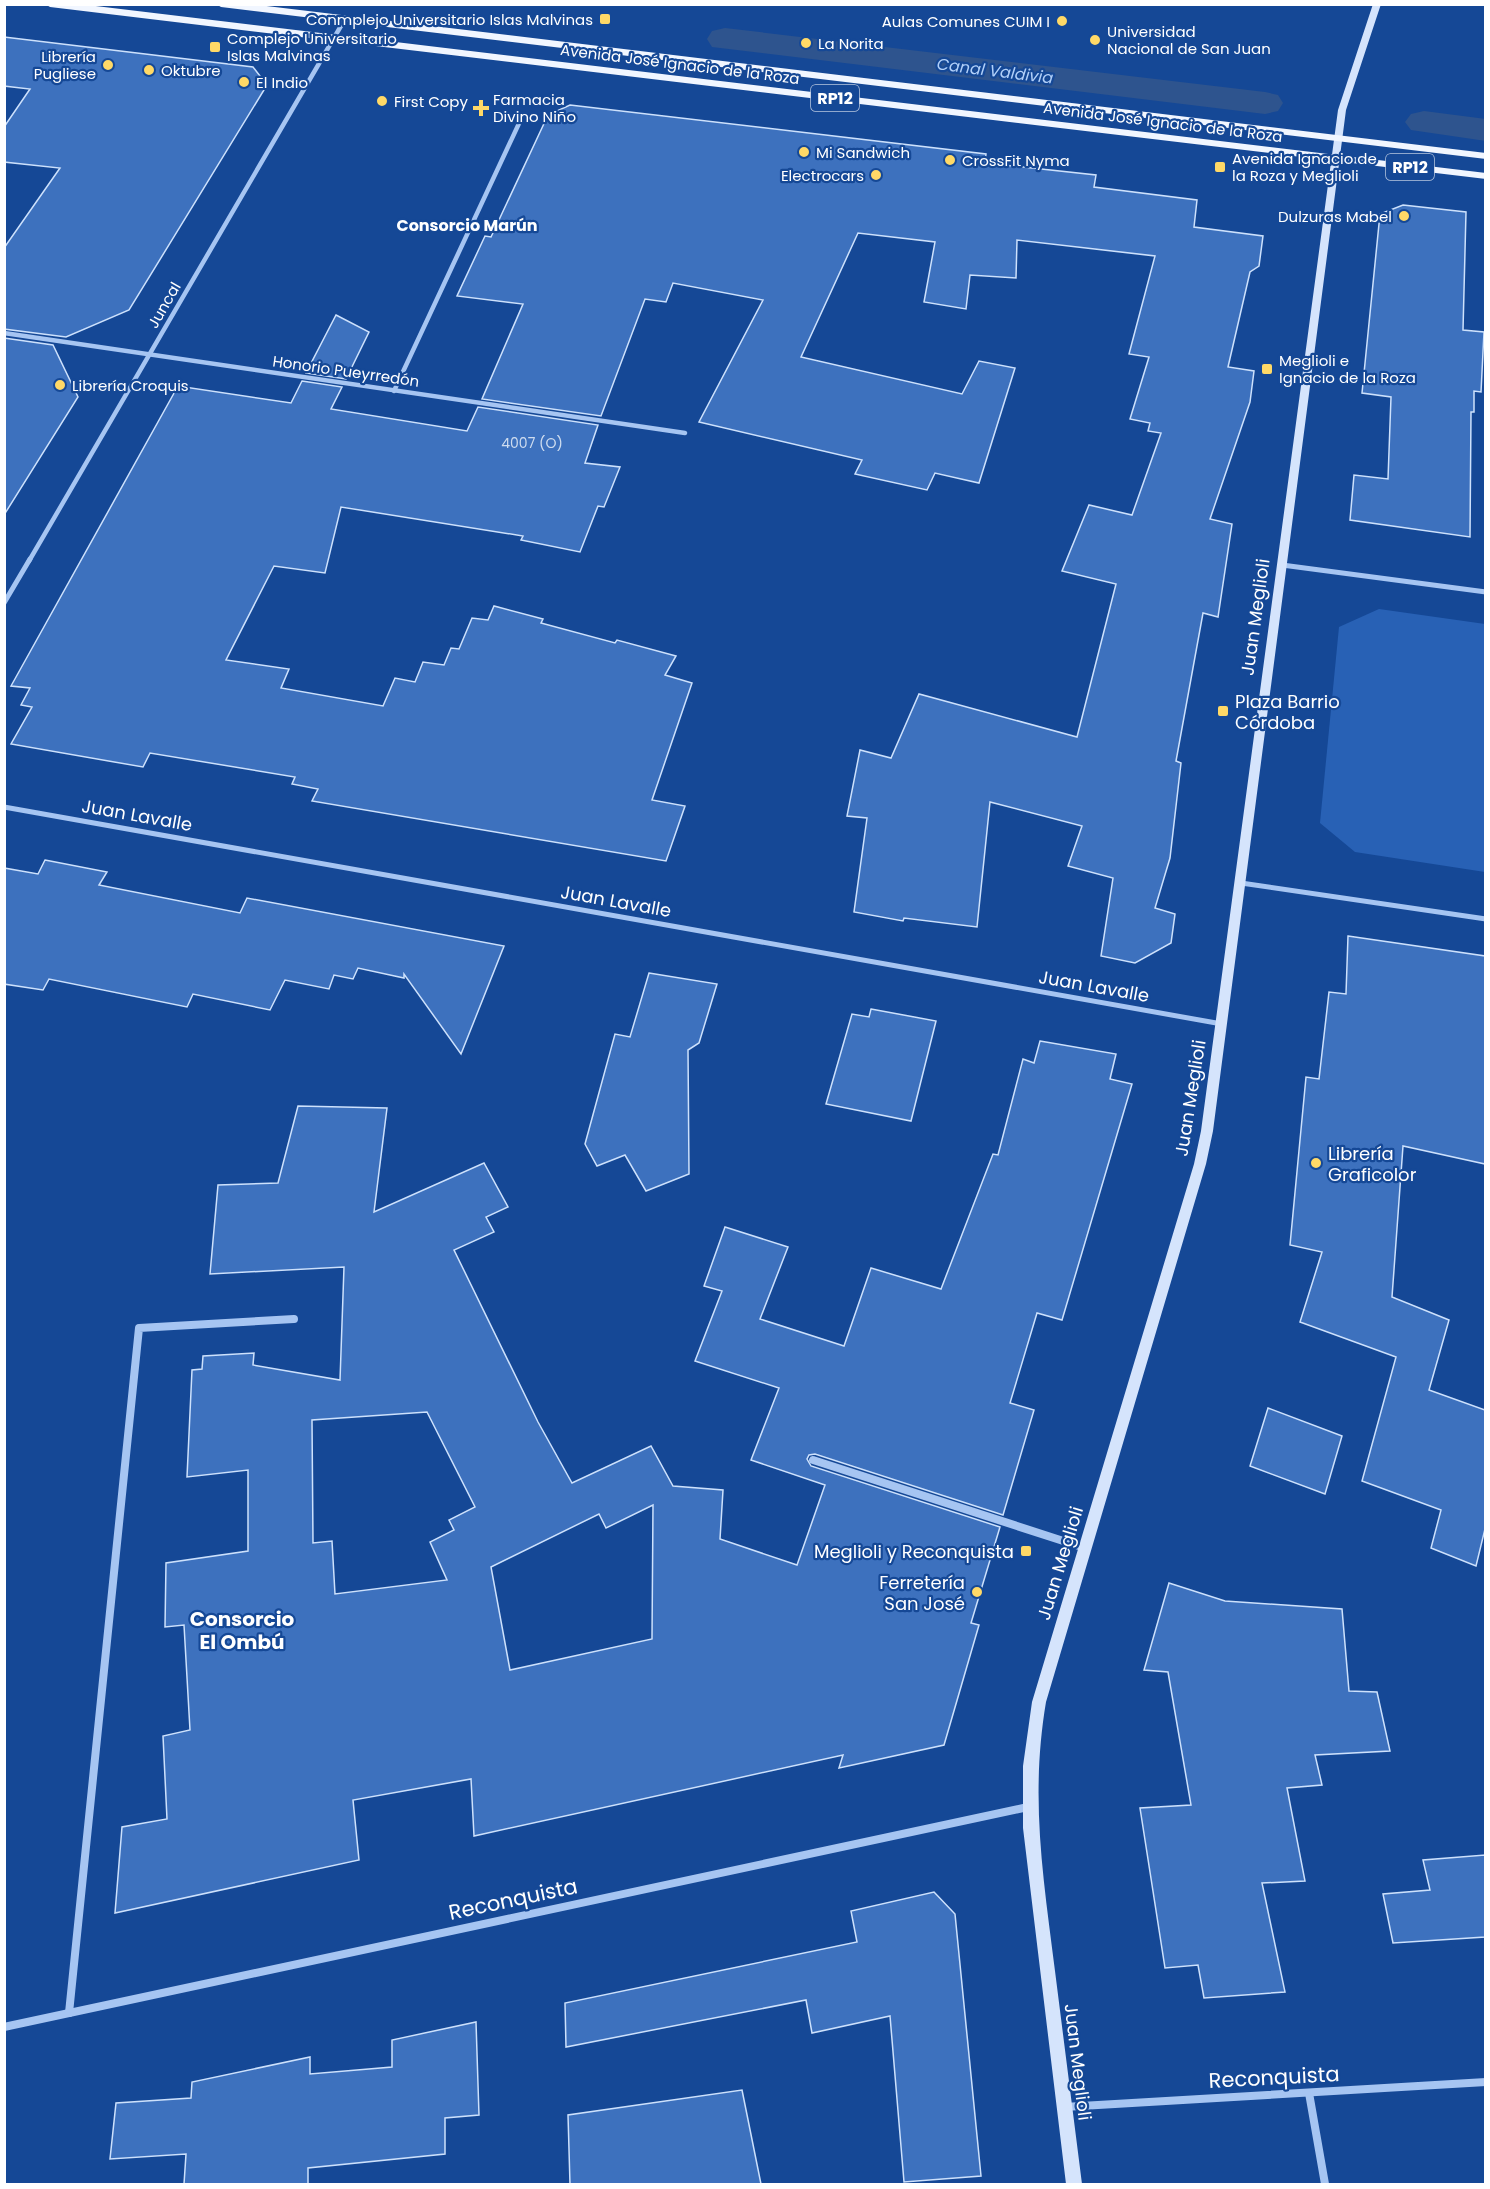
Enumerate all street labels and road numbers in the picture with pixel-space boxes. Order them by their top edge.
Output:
street label: Avenida José Ignacio de la Roza [559,39,801,89]
road number: RP12 [811,85,859,111]
street label: Avenida José Ignacio de la Roza [1042,97,1284,147]
road number: RP12 [1386,154,1434,180]
street label: Juncal [142,278,186,332]
street label: Honorio Pueyrredón [271,350,421,392]
street label: Juan Meglioli [1234,557,1276,677]
street label: Juan Lavalle [80,793,194,837]
street label: Juan Lavalle [559,879,673,923]
street label: Juan Lavalle [1037,964,1151,1008]
street label: Juan Meglioli [1168,1038,1212,1158]
street label: Juan Meglioli [1031,1503,1089,1623]
street label: Reconquista [446,1871,580,1927]
street label: Juan Meglioli [1058,2002,1098,2122]
street label: Reconquista [1208,2059,1340,2095]

